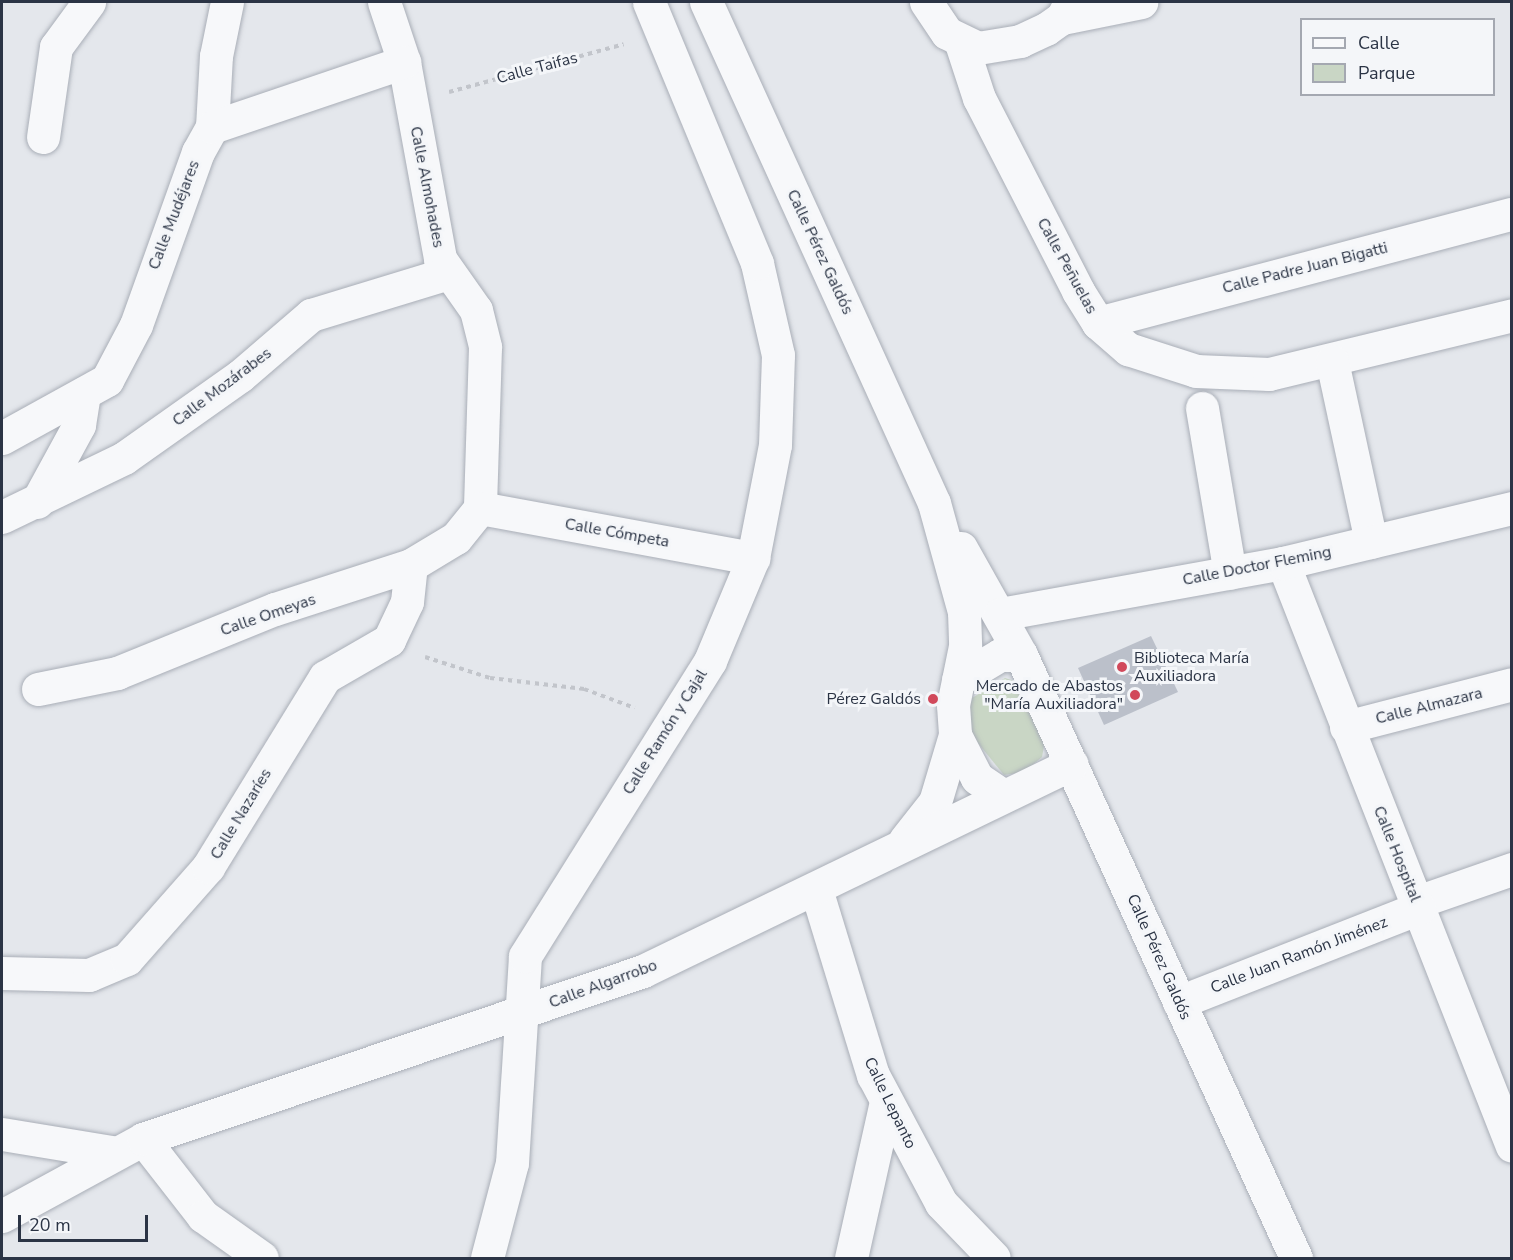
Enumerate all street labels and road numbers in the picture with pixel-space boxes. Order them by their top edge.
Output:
street label: Calle Taifas [494,48,580,88]
street label: Calle Almohades [406,125,448,249]
street label: Calle Mudéjares [144,158,204,272]
street label: Calle Pérez Galdós [783,187,857,317]
street label: Calle Peñuelas [1033,215,1101,317]
street label: Calle Padre Juan Bigatti [1220,238,1390,298]
street label: Calle Mozárabes [169,344,275,430]
street label: Calle Cómpeta [563,514,671,552]
street label: Calle Doctor Fleming [1181,542,1333,590]
street label: Calle Omeyas [218,590,318,640]
street label: Calle Ramón y Cajal [619,666,711,798]
street label: Calle Almazara [1374,683,1484,729]
street label: Calle Nazaríes [206,765,276,863]
street label: Calle Hospital [1369,803,1425,905]
street label: Calle Pérez Galdós [1123,891,1195,1023]
street label: Calle Juan Ramón Jiménez [1208,912,1390,998]
street label: Calle Algarrobo [546,956,660,1012]
street label: Calle Lepanto [860,1054,920,1152]

